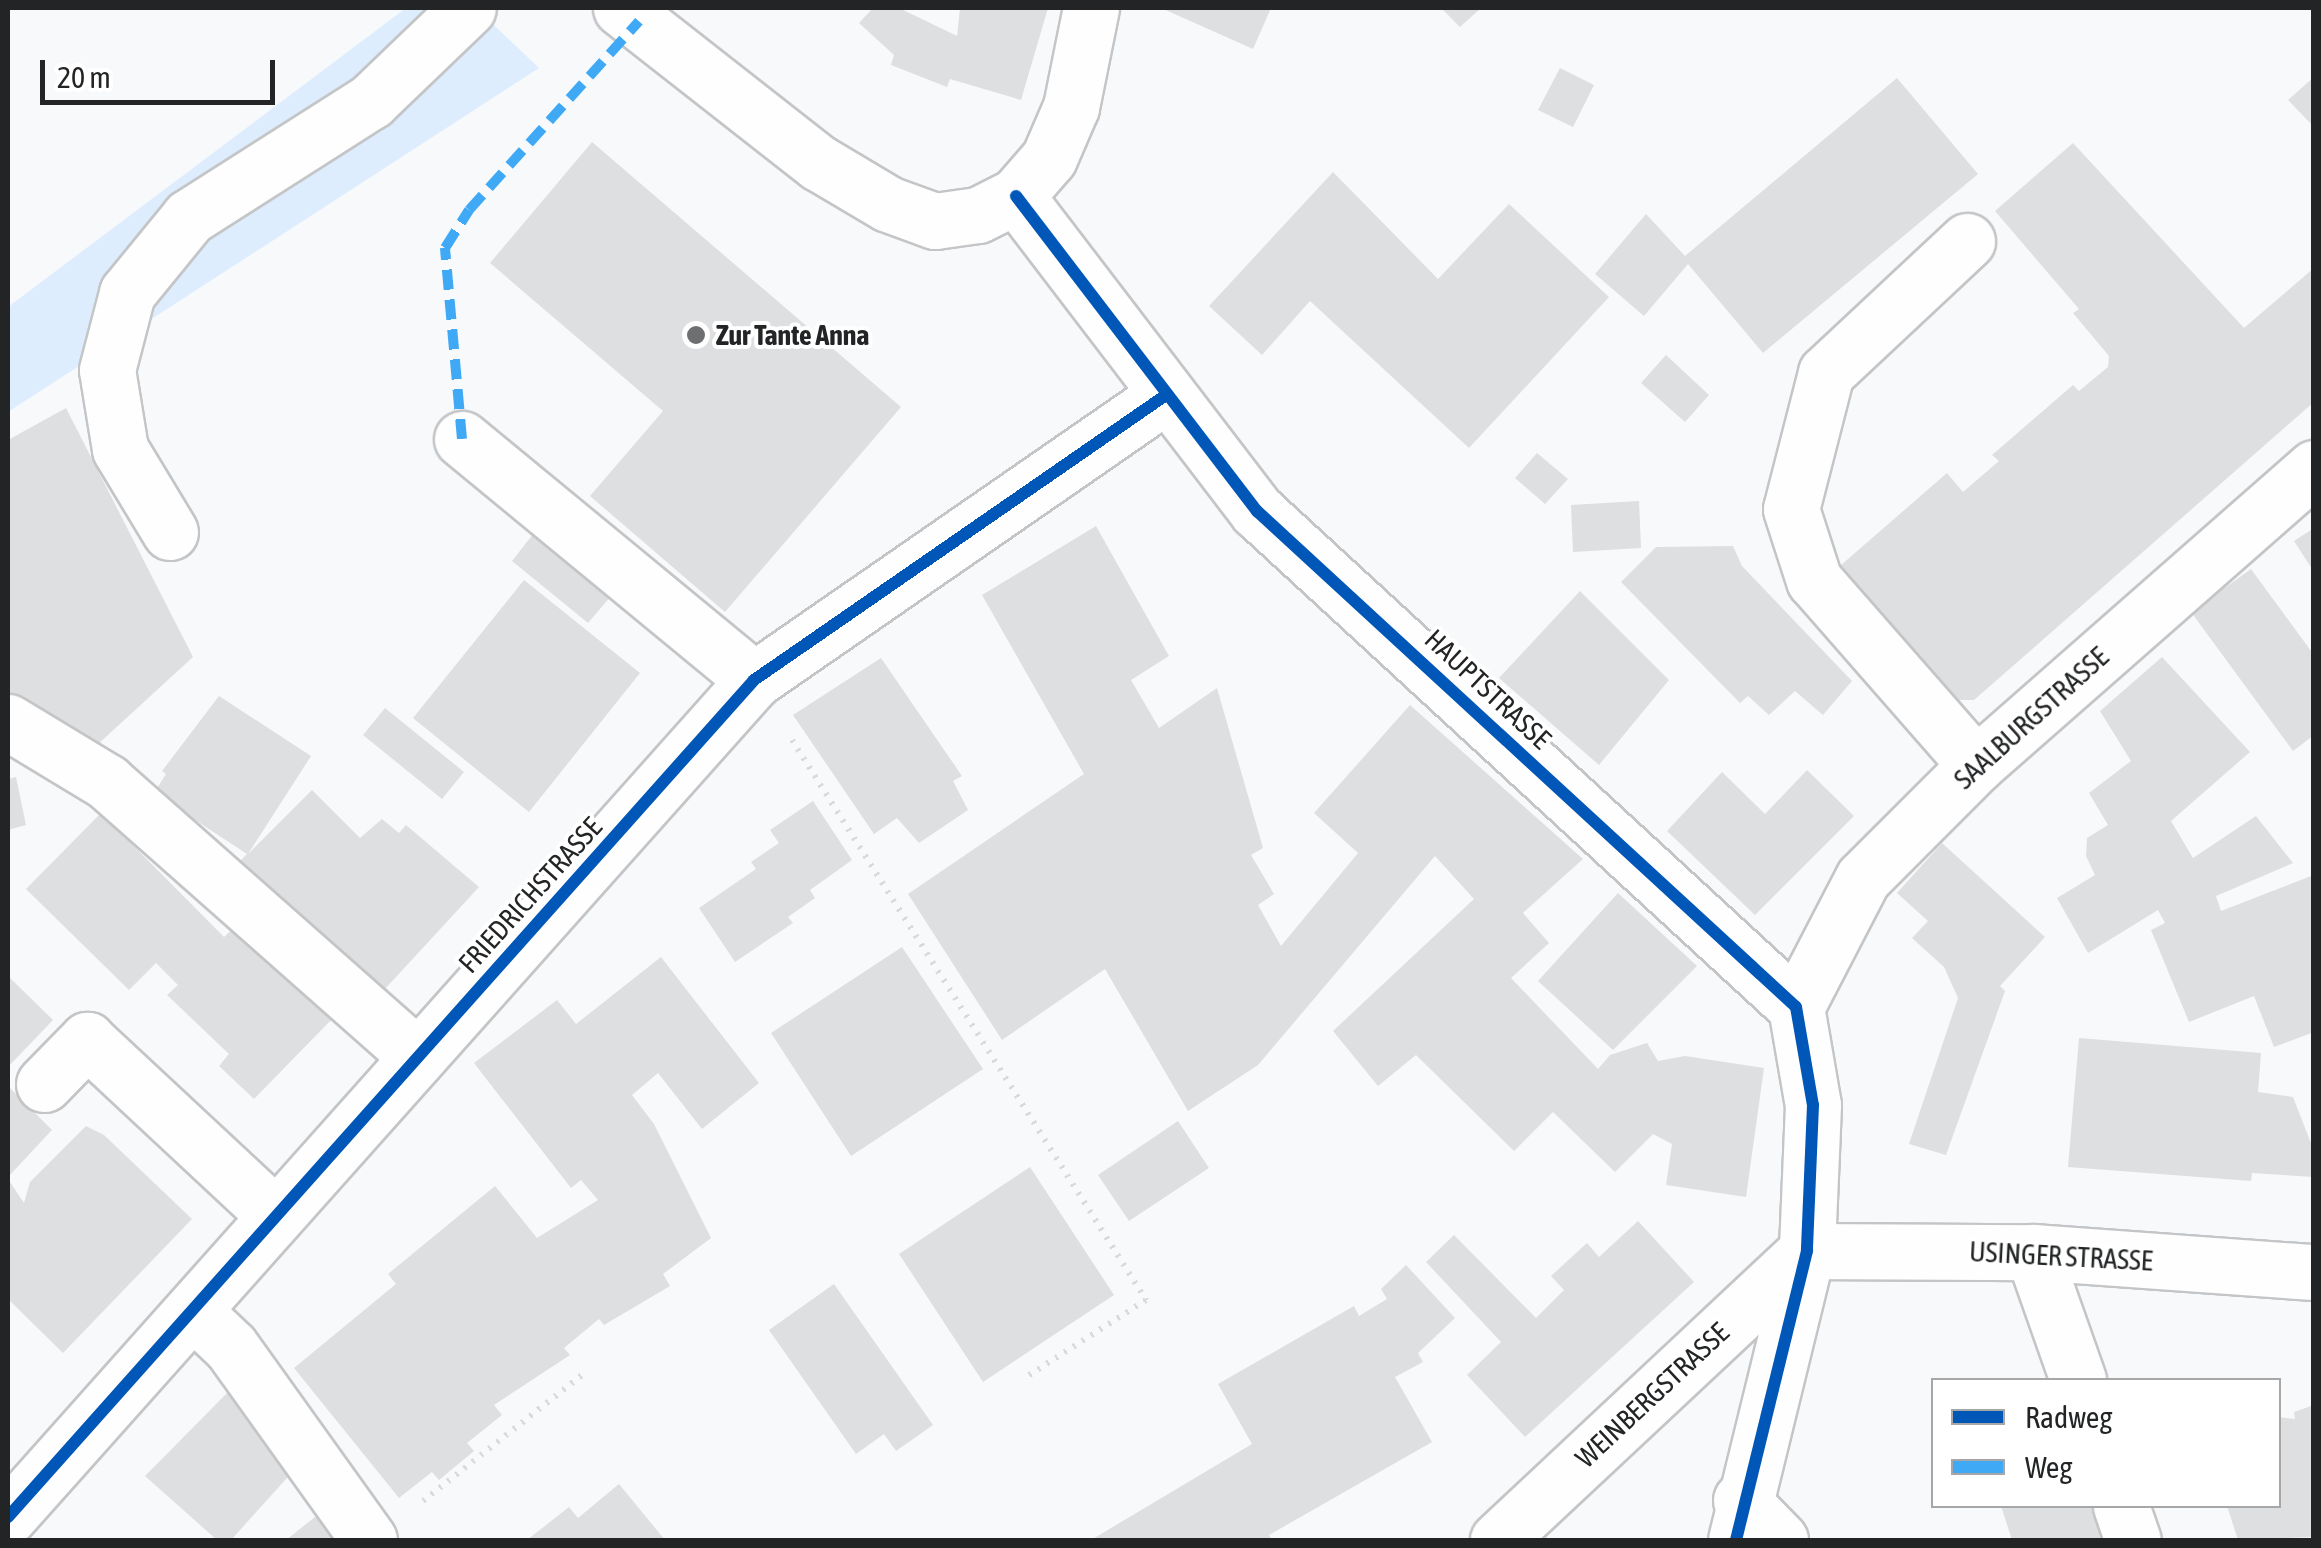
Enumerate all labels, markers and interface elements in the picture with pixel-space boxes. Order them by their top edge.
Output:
scale bar [45,40,280,102]
text: 20 m [57,60,111,94]
place label: Zur Tante Anna [716,318,869,352]
marker: Zur Tante Anna [685,324,707,346]
street label: HAUPTSTRASSE [1418,622,1558,756]
street label: SAALBURGSTRASSE [1947,640,2115,796]
street label: FRIEDRICHSTRASSE [452,810,608,980]
street label: USINGER STRASSE [1968,1234,2154,1278]
street label: WEINBERGSTRASSE [1569,1316,1735,1474]
legend [1931,1378,2281,1508]
text: Radweg [2025,1400,2112,1434]
text: Weg [2025,1450,2072,1484]

